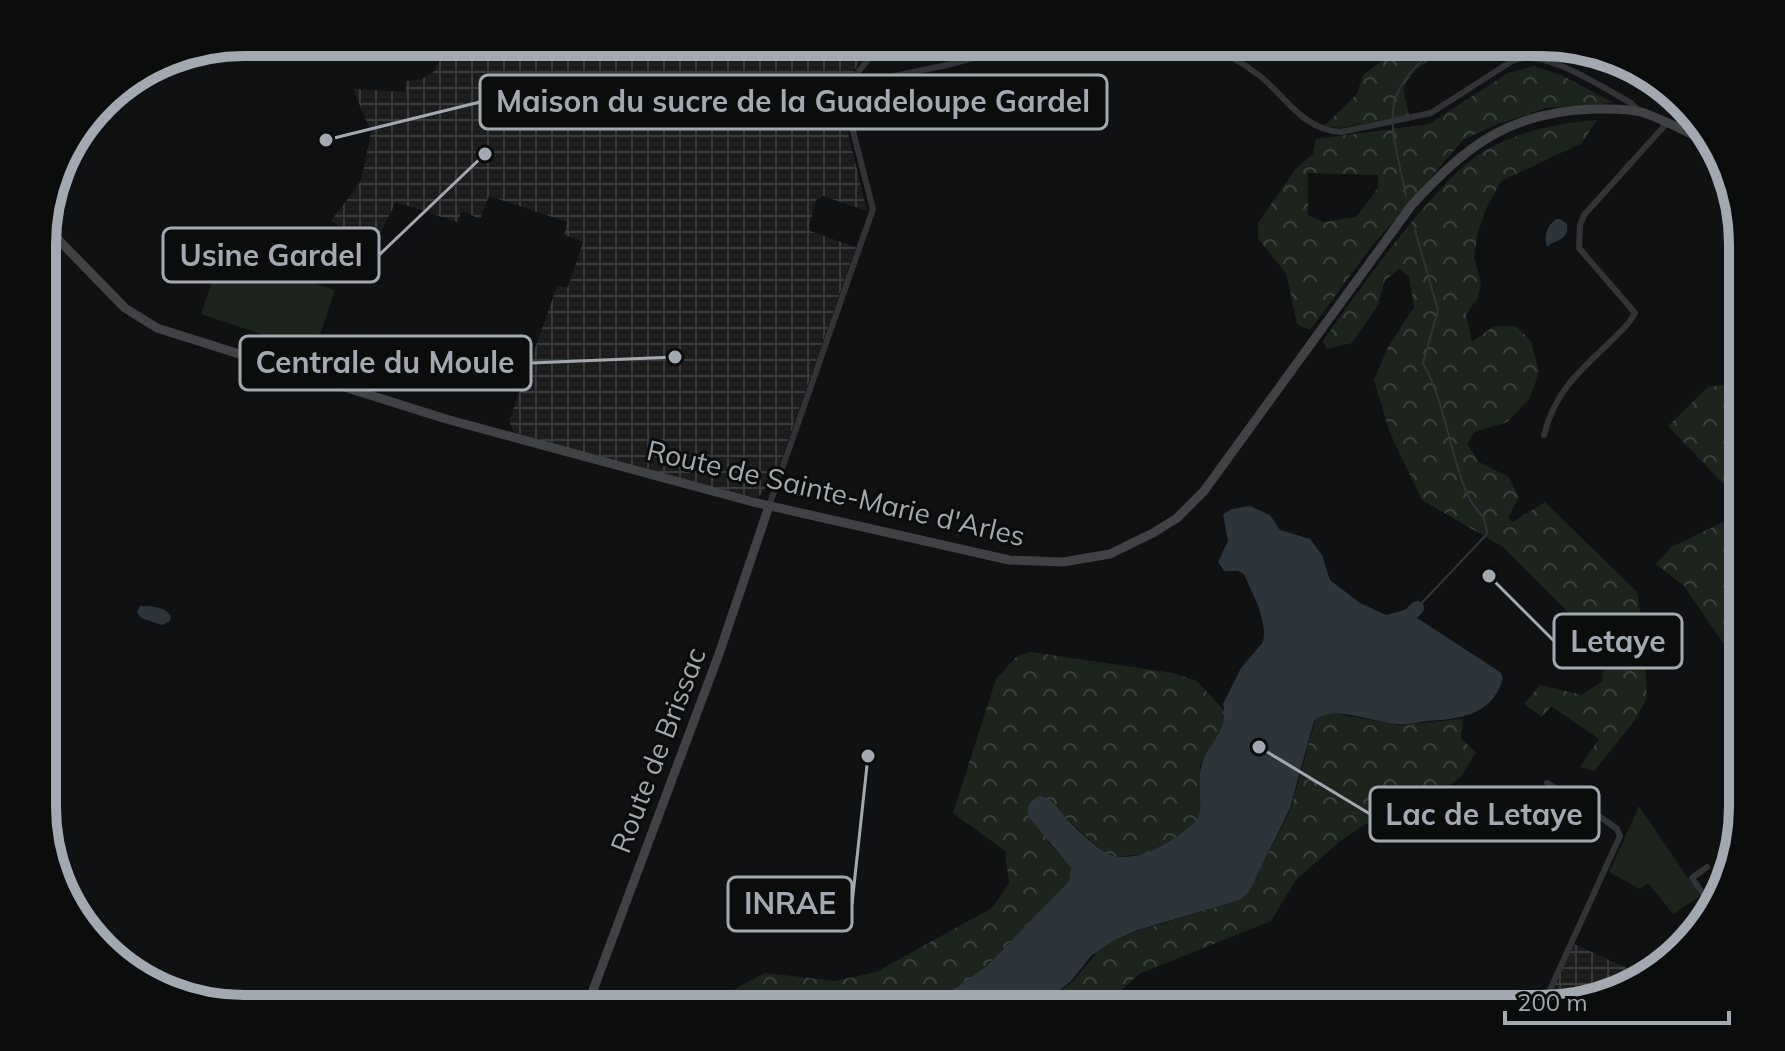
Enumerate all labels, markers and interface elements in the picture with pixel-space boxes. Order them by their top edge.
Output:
callout: Maison du sucre de la Guadeloupe Gardel [480,75,1107,129]
text: Maison du sucre de la Guadeloupe Gardel [496,82,1090,120]
callout: Usine Gardel [163,228,379,282]
text: Usine Gardel [179,236,363,274]
callout: Centrale du Moule [240,336,531,390]
text: Centrale du Moule [256,343,514,381]
street label: Route de Sainte-Marie d'Arles [644,432,1029,553]
callout: Letaye [1554,614,1682,668]
text: Letaye [1570,622,1666,660]
street label: Route de Brissac [602,642,713,857]
callout: Lac de Letaye [1370,787,1599,841]
text: Lac de Letaye [1385,795,1583,833]
callout: INRAE [728,877,852,931]
text: INRAE [744,884,836,922]
scale bar [1505,975,1729,1025]
text: 200 m [1517,987,1588,1017]

